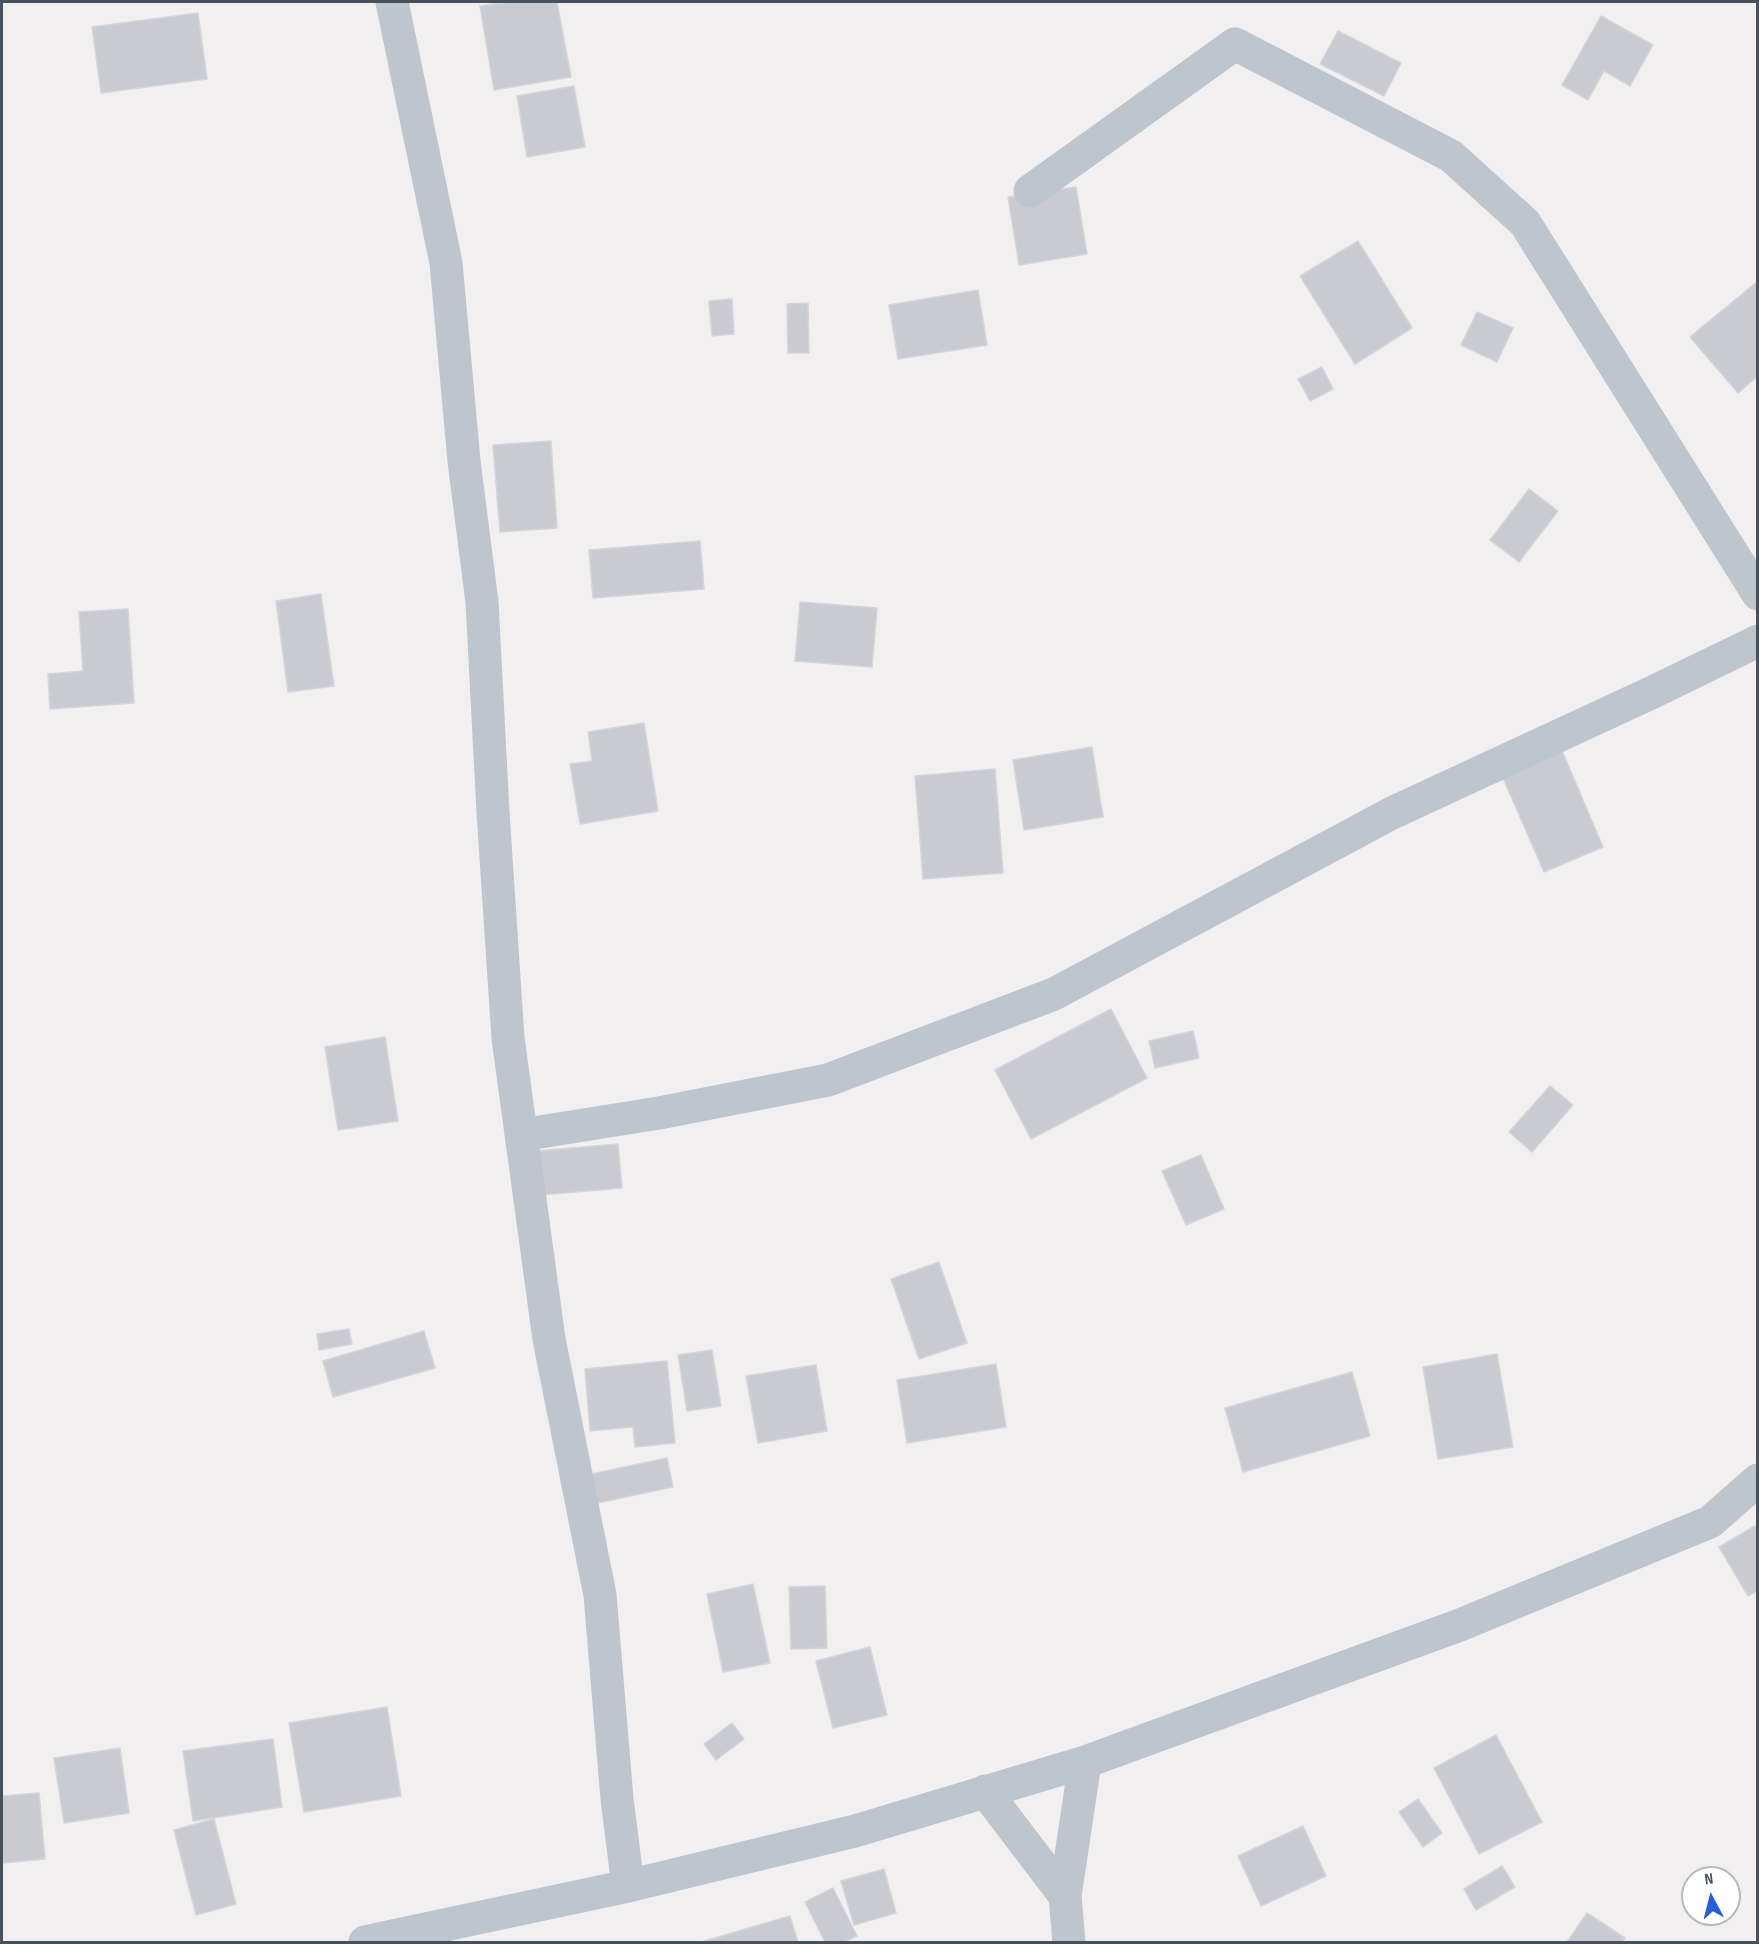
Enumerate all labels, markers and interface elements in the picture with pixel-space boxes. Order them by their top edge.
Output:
north arrow [1681,1866,1741,1926]
text: N [1704,1870,1714,1890]

